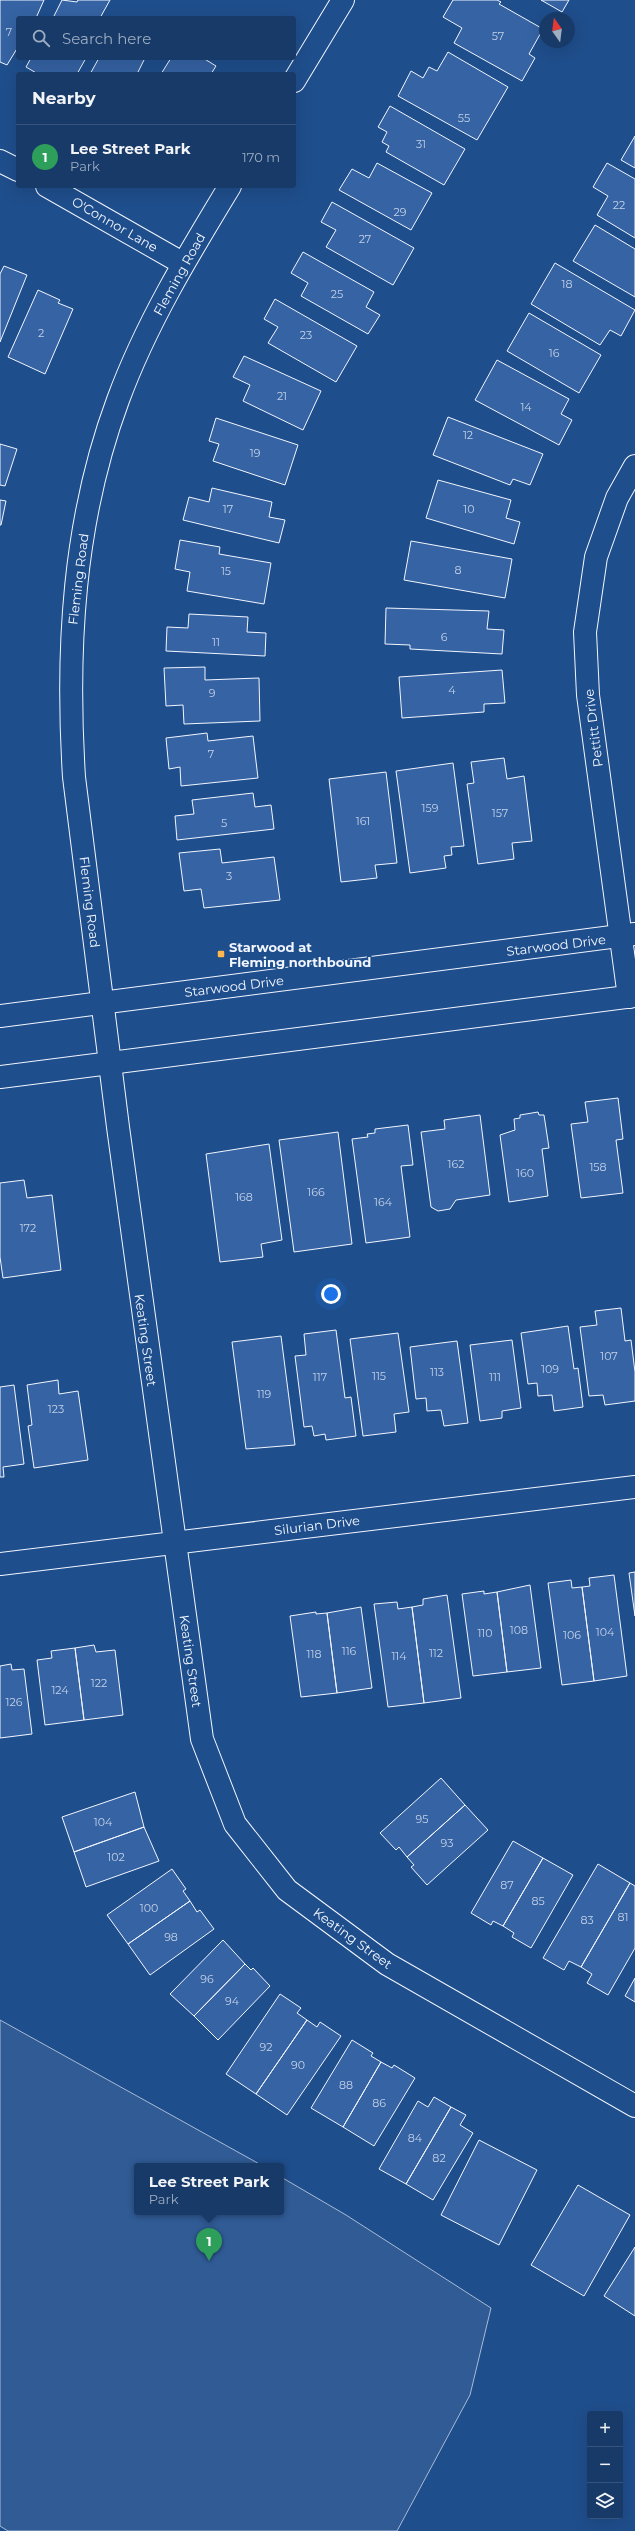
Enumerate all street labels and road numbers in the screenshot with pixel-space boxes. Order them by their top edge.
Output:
street label: O'Connor Lane [69,193,161,255]
street label: Fleming Road [150,230,208,318]
street label: Fleming Road [64,532,92,626]
street label: Pettitt Drive [580,688,606,768]
street label: Fleming Road [76,855,104,949]
street label: Starwood Drive [505,931,607,959]
street label: Starwood Drive [183,972,285,1000]
street label: Keating Street [132,1293,160,1387]
street label: Silurian Drive [273,1512,361,1538]
street label: Keating Street [177,1614,205,1708]
street label: Keating Street [311,1904,395,1972]

